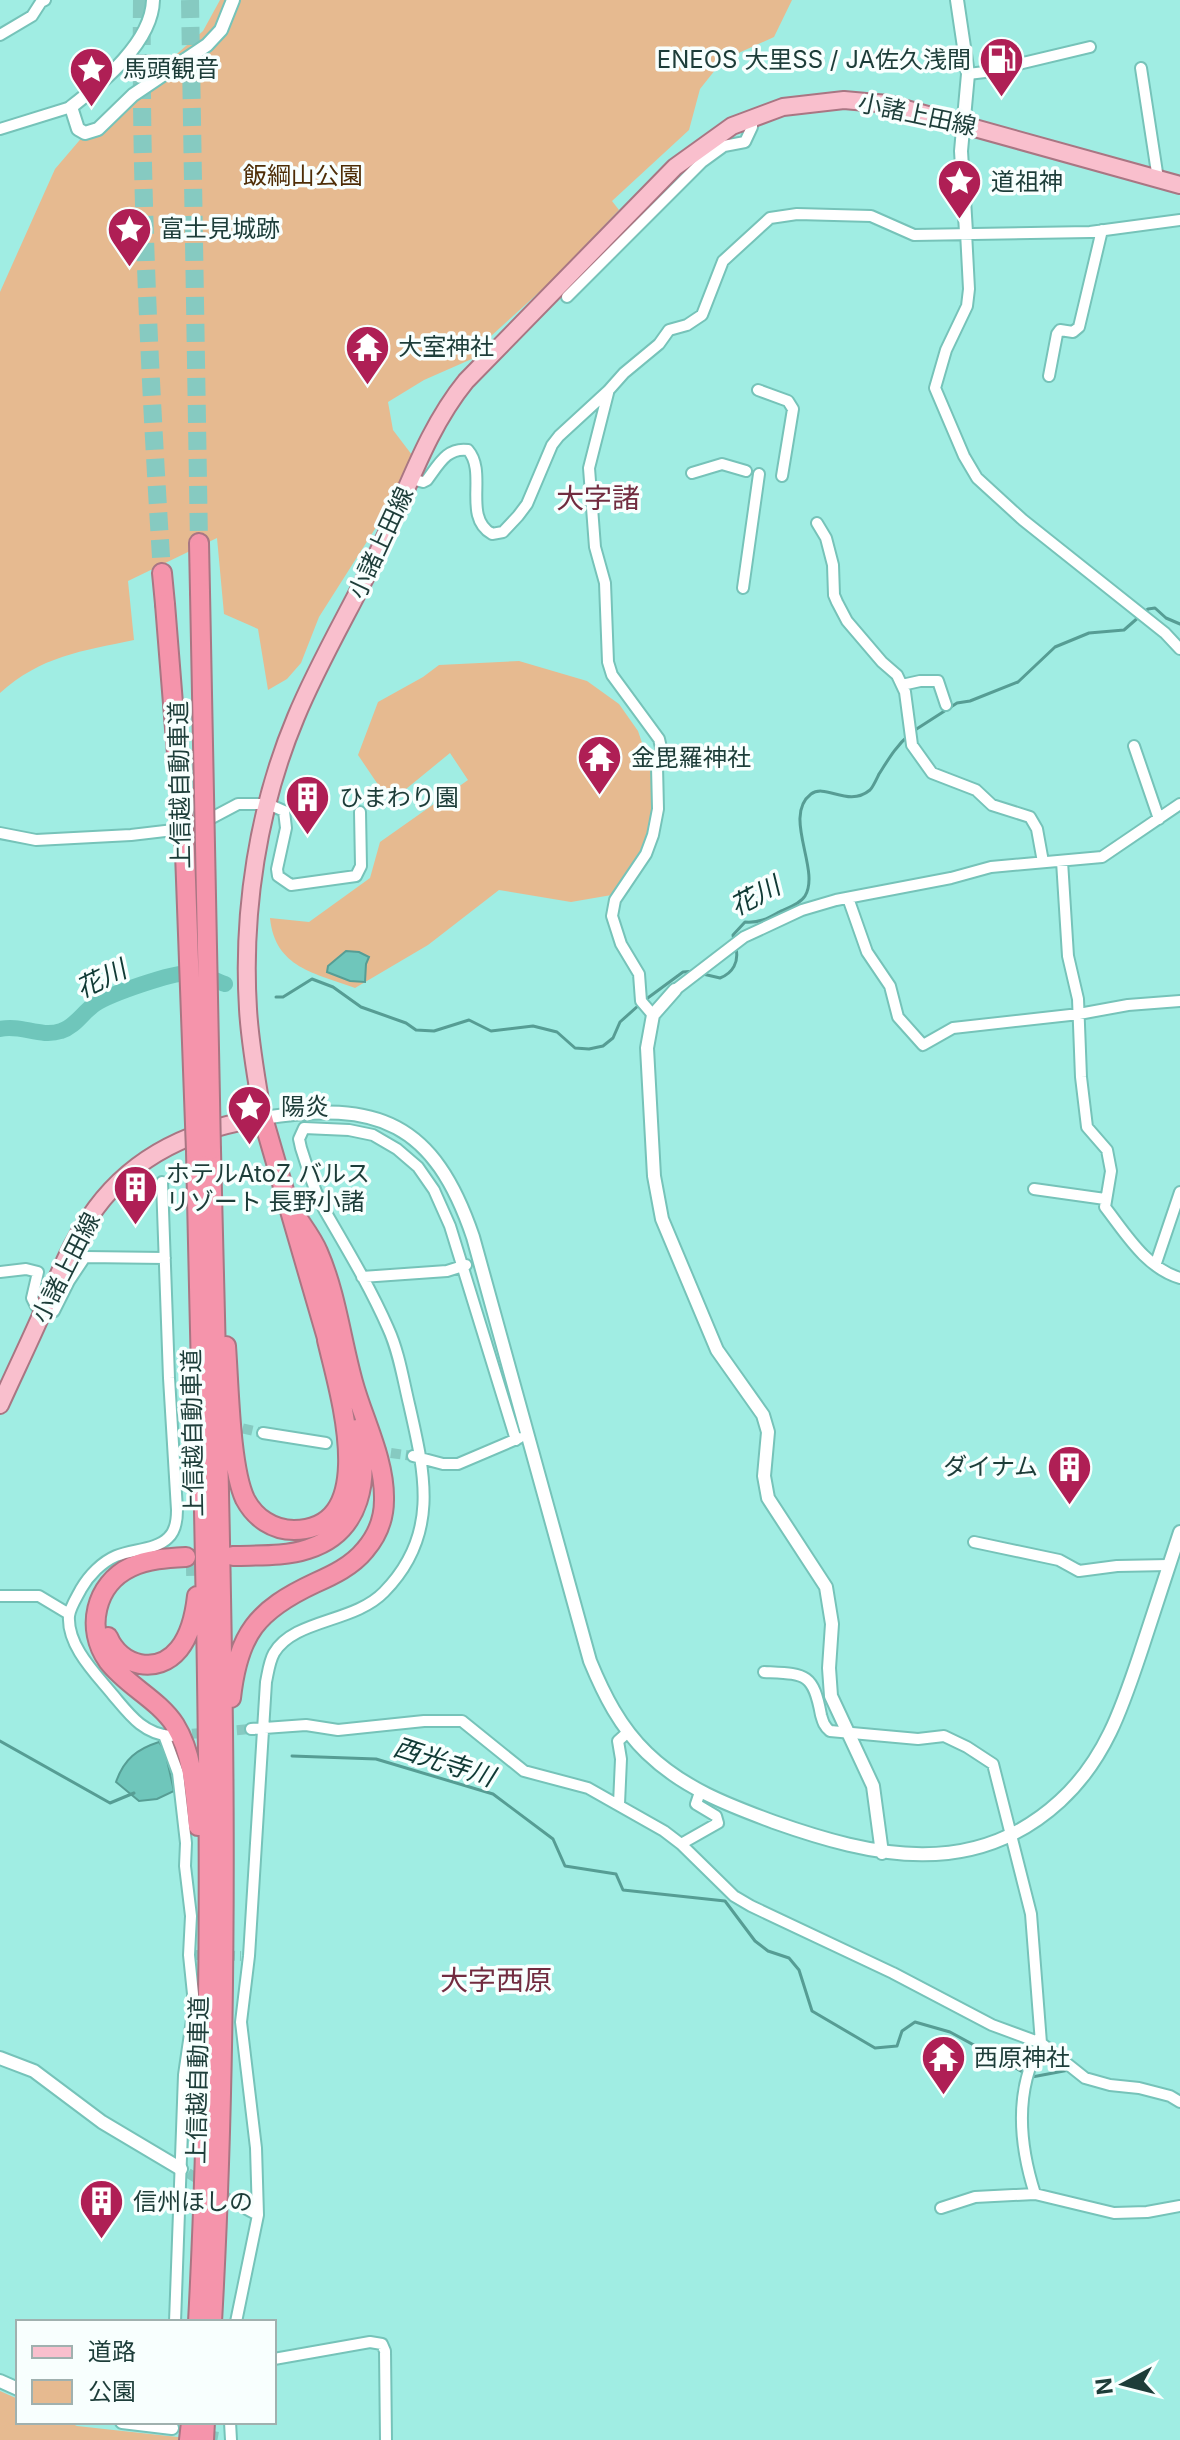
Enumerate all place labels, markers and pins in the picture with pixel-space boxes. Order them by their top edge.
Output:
fuel station icon: ENEOS 大里SS / JA佐久浅間 [978,36,1026,99]
place icon: 馬頭観音 [68,45,116,108]
place label: ENEOS 大里SS / JA佐久浅間 [657,45,971,74]
place label: 馬頭観音 [123,54,219,83]
place icon: 道祖神 [936,158,984,221]
place label: 道祖神 [991,167,1063,196]
place icon: 富士見城跡 [105,205,153,268]
place label: 富士見城跡 [160,214,280,243]
temple icon: 大室神社 [343,323,391,386]
place label: 大室神社 [398,332,494,361]
temple icon: 金毘羅神社 [576,734,624,797]
place label: 金毘羅神社 [631,743,751,772]
building icon: ひまわり園 [284,774,332,837]
place label: ひまわり園 [339,783,459,812]
place icon: 陽炎 [226,1083,274,1146]
place label: 陽炎 [281,1092,329,1121]
place label: ホテルAtoZ バルス リゾート 長野小諸 [166,1159,370,1216]
building icon: ホテルAtoZ バルス リゾート 長野小諸 [111,1164,159,1227]
building icon: ダイナム [1045,1443,1093,1506]
place label: ダイナム [943,1452,1038,1481]
temple icon: 西原神社 [919,2034,967,2097]
place label: 西原神社 [974,2043,1070,2072]
building icon: 信州ほしの [78,2178,126,2241]
place label: 信州ほしの [133,2187,253,2216]

